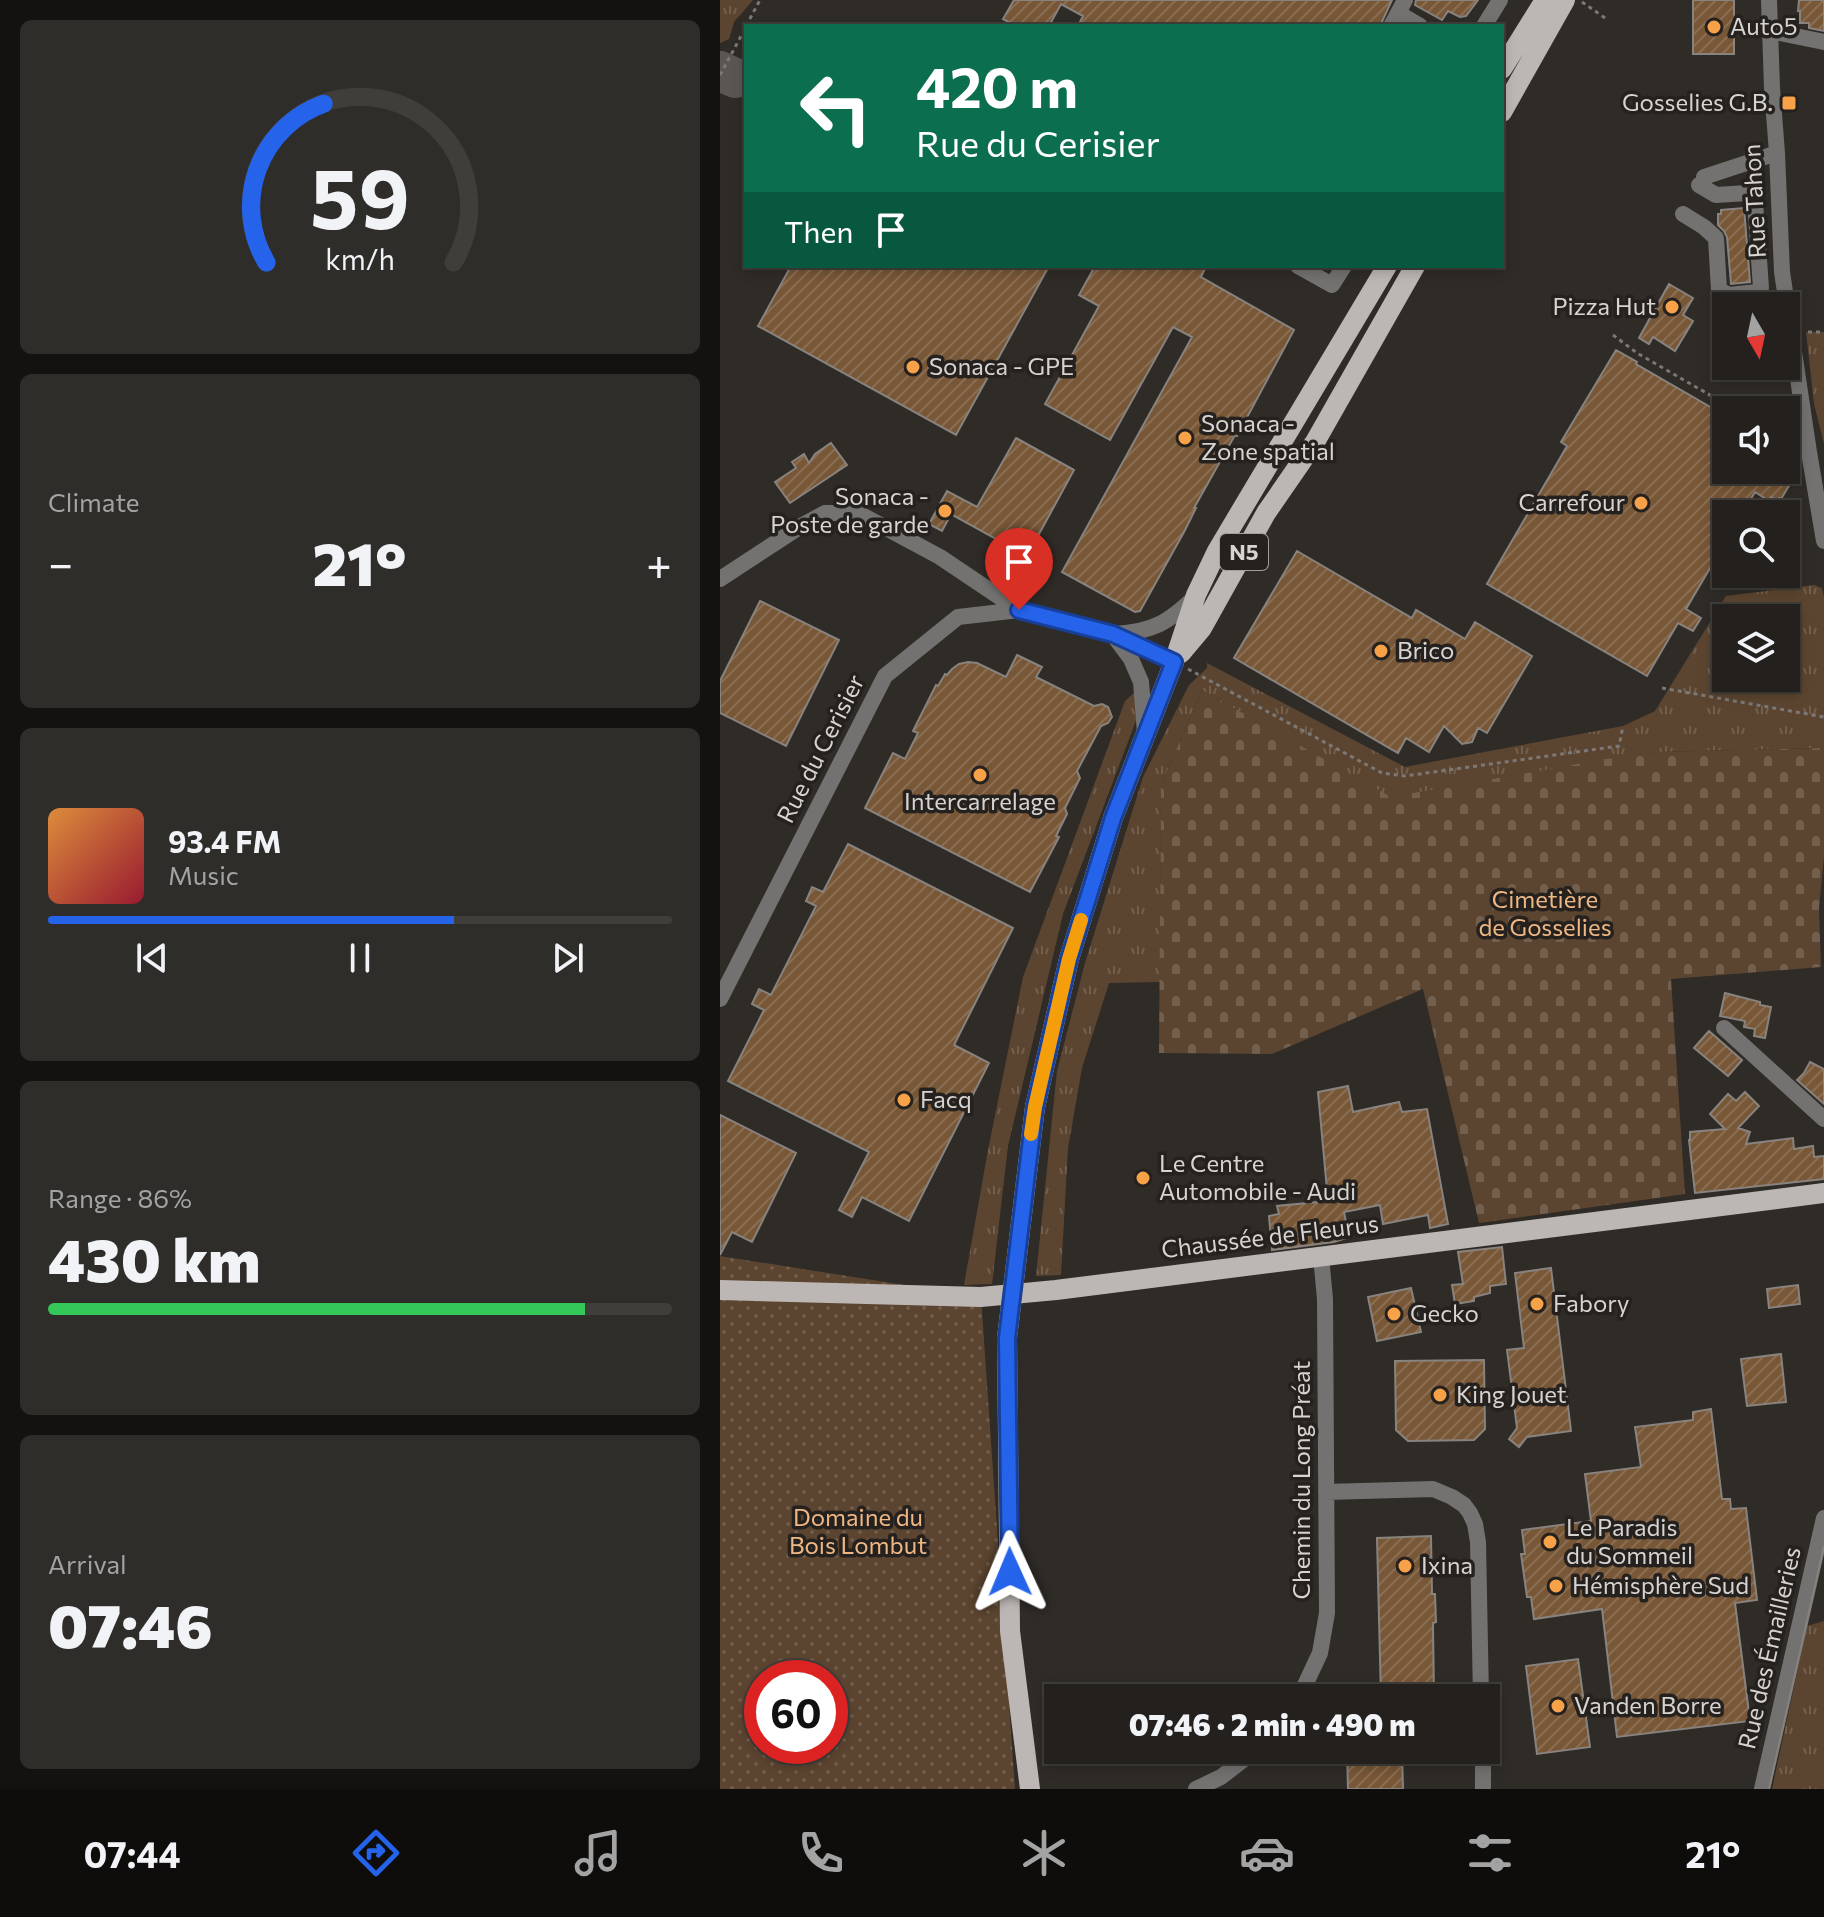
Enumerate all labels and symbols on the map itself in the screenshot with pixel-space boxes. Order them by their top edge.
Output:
place label: Auto5 [1730,11,1798,40]
marker: Auto5 [1705,18,1723,36]
place label: Gosselies G.B. [1622,87,1773,116]
marker: Gosselies G.B. [1780,94,1798,112]
street label: Rue Tahon [1736,143,1771,259]
place label: Pizza Hut [1553,291,1656,320]
north arrow [1712,292,1800,380]
marker: Pizza Hut [1663,298,1681,316]
place label: Sonaca - GPE [929,351,1074,380]
marker: Sonaca - GPE [904,358,922,376]
place label: Sonaca - Zone spatial [1201,408,1335,465]
marker: Sonaca - Zone spatial [1176,429,1194,447]
place label: Sonaca - Poste de garde [770,481,929,538]
place label: Carrefour [1519,487,1625,516]
marker: Carrefour [1632,494,1650,512]
marker: Sonaca - Poste de garde [936,502,954,520]
pin [985,528,1053,610]
road number: N5 [1220,534,1268,570]
place label: Brico [1397,635,1454,664]
marker: Brico [1372,642,1390,660]
street label: Rue du Cerisier [770,669,870,827]
marker: Intercarrelage [971,766,989,784]
place label: Intercarrelage [904,786,1056,815]
park label: Cimetière de Gosselies [1478,884,1612,941]
place label: Facq [920,1084,972,1113]
marker: Facq [895,1091,913,1109]
place label: Le Centre Automobile - Audi [1159,1148,1356,1205]
marker: Le Centre Automobile - Audi [1134,1169,1152,1187]
street label: Chaussée de Fleurus [1159,1208,1380,1263]
place label: Fabory [1553,1288,1629,1317]
marker: Fabory [1528,1295,1546,1313]
place label: Gecko [1410,1298,1479,1327]
marker: Gecko [1385,1305,1403,1323]
street label: Chemin du Long Préat [1286,1360,1315,1599]
place label: King Jouet [1456,1379,1567,1408]
marker: King Jouet [1431,1386,1449,1404]
park label: Domaine du Bois Lombut [789,1502,927,1559]
place label: Le Paradis du Sommeil [1566,1512,1693,1569]
position arrow [968,1530,1052,1614]
marker: Le Paradis du Sommeil [1541,1533,1559,1551]
street label: Rue des Émailleries [1731,1544,1806,1752]
place label: Ixina [1421,1550,1473,1579]
marker: Ixina [1396,1557,1414,1575]
place label: Hémisphère Sud [1572,1570,1749,1599]
marker: Hémisphère Sud [1547,1577,1565,1595]
speed limit sign: 60 [744,1660,848,1764]
place label: Vanden Borre [1574,1690,1722,1719]
marker: Vanden Borre [1549,1697,1567,1715]

